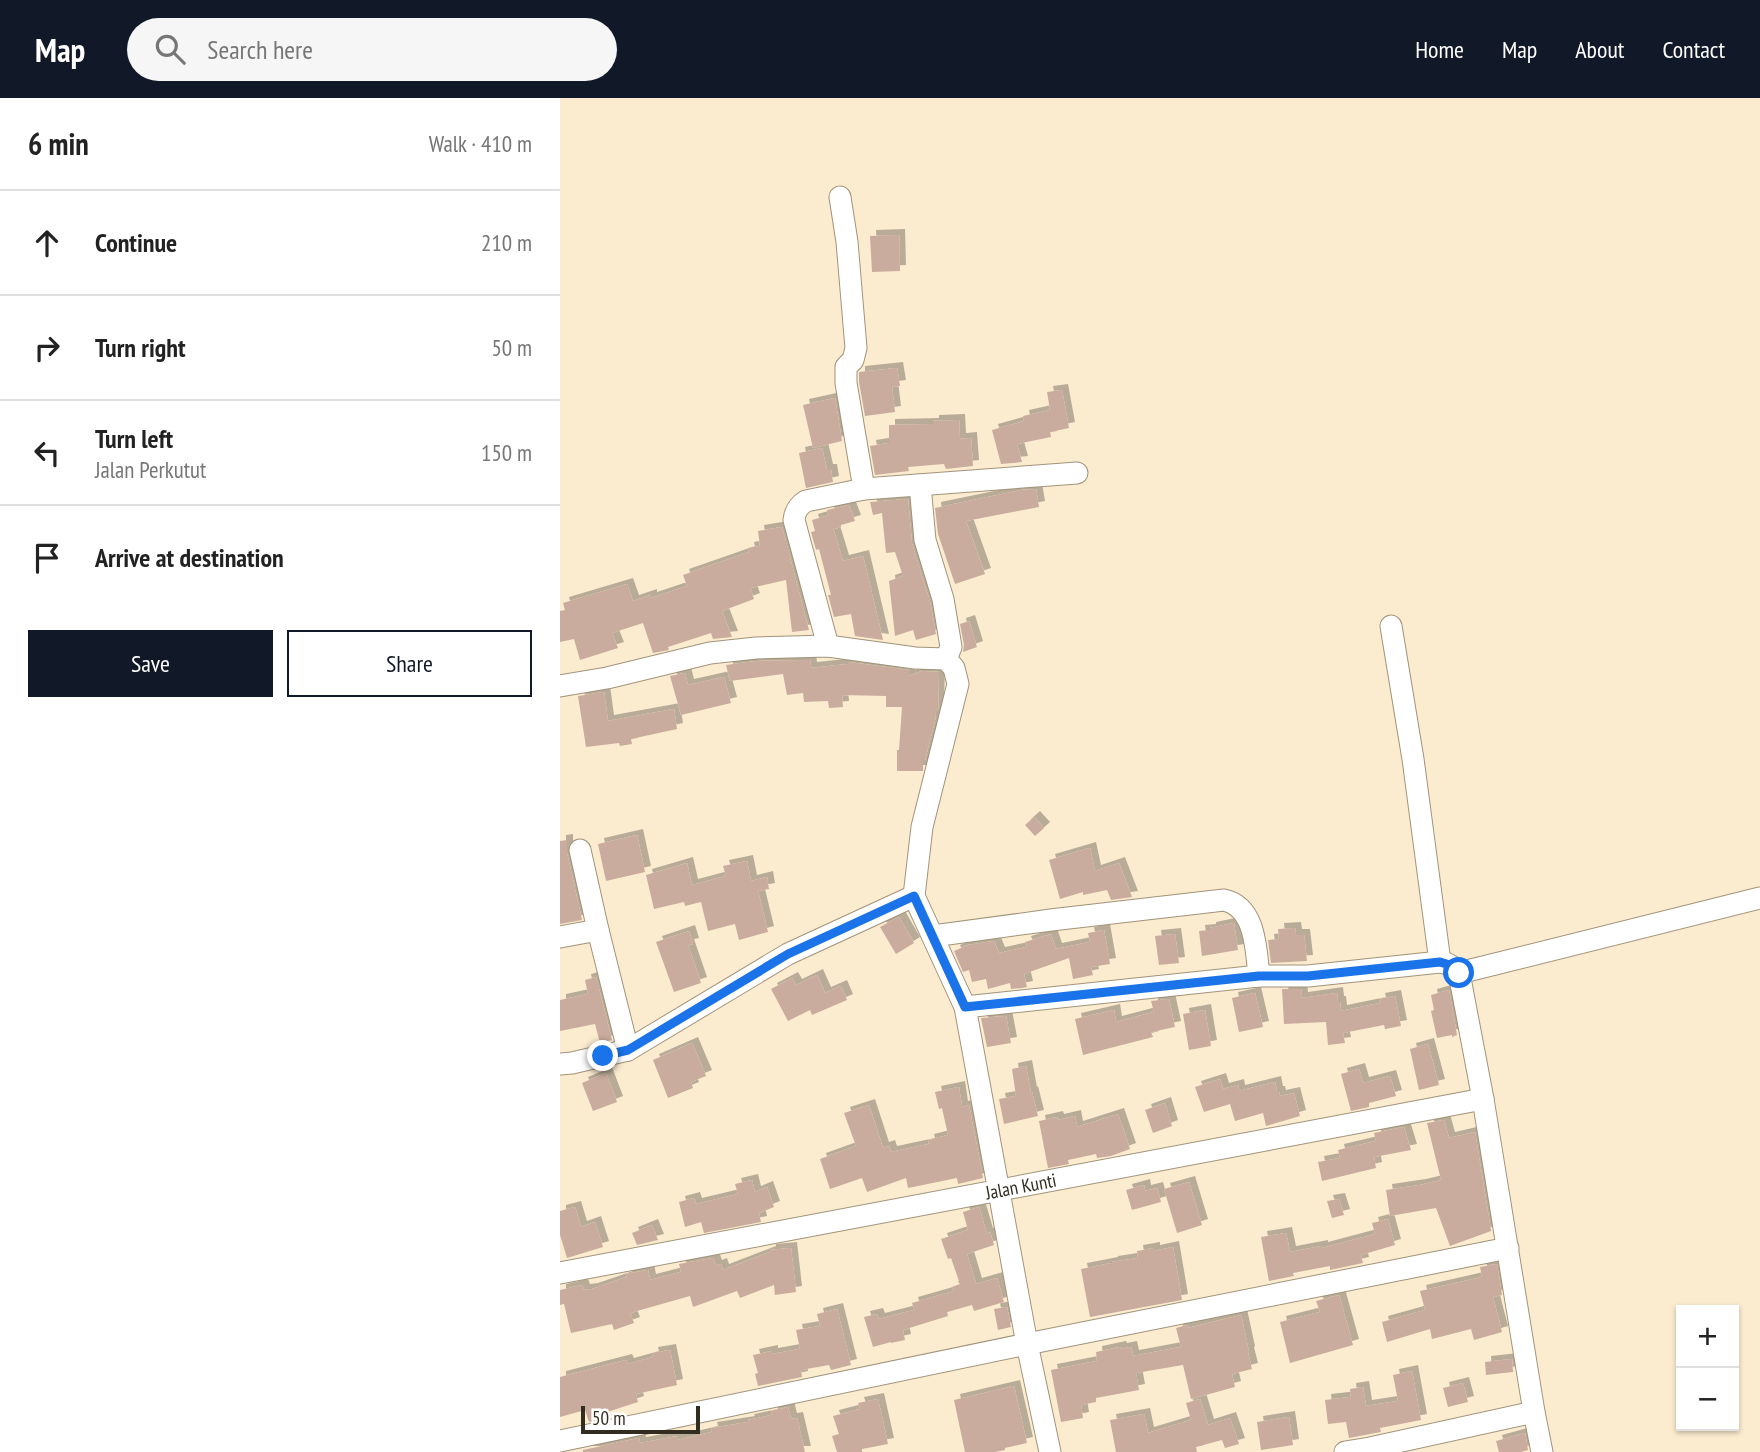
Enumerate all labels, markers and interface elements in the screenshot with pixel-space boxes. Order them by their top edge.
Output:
search box [127,18,617,81]
text: Map [35,28,85,71]
icon: search [151,30,189,68]
text: Search here [207,33,313,66]
text: Home [1415,34,1464,65]
text: Map [1502,34,1537,65]
text: About [1575,34,1624,65]
text: Contact [1662,34,1725,65]
text: 6 min [28,124,89,163]
text: Walk · 410 m [429,129,532,158]
icon: ahead [28,224,66,262]
text: Continue [95,226,177,259]
text: 210 m [481,228,532,257]
icon: right [28,329,66,367]
text: Turn right [95,331,186,364]
text: 50 m [491,333,532,362]
text: Turn left [95,422,173,455]
icon: left [28,434,66,472]
text: 150 m [481,438,532,467]
text: Jalan Perkutut [95,455,206,484]
icon: arrive [28,539,66,577]
text: Arrive at destination [95,541,284,574]
button: Save [28,630,273,697]
button: Share [287,630,532,697]
route start [1443,957,1474,988]
route end [587,1040,618,1071]
street label: Jalan Kunti [983,1168,1058,1205]
map controls [1676,1305,1739,1431]
button: + [1676,1305,1739,1368]
button: − [1676,1368,1739,1431]
scale bar [581,1403,700,1435]
text: 50 m [592,1406,626,1430]

